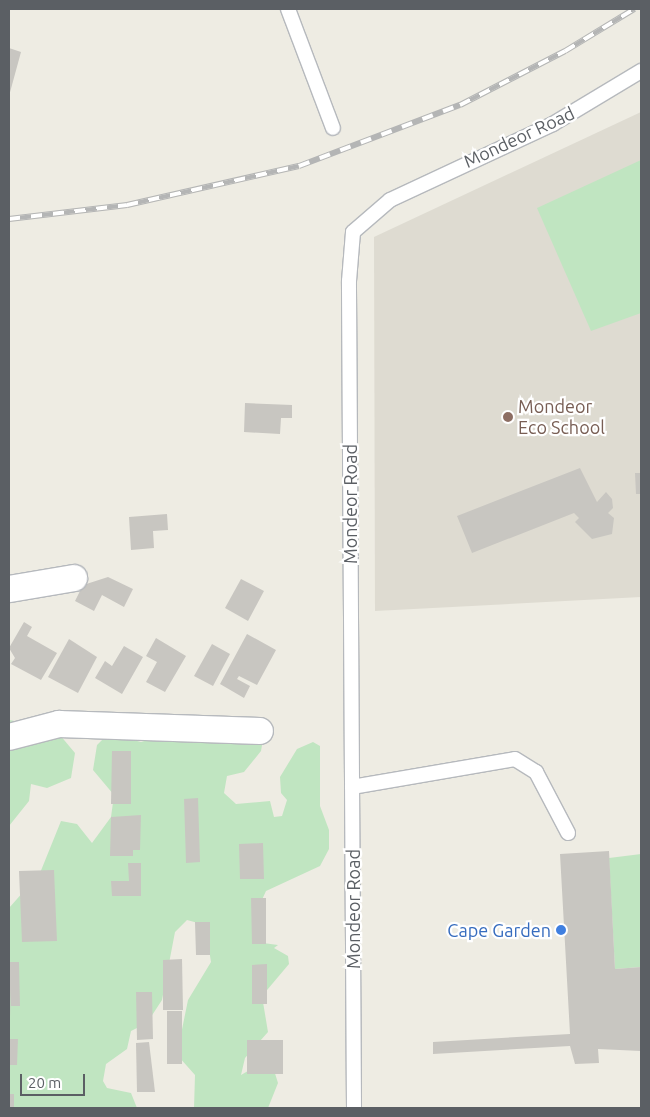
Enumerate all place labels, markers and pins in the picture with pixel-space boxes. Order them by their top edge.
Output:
place label: Mondeor Eco School [518,396,605,438]
marker: Mondeor Eco School [502,411,514,423]
place label: Cape Garden [447,919,551,941]
marker: Cape Garden [555,924,567,936]

